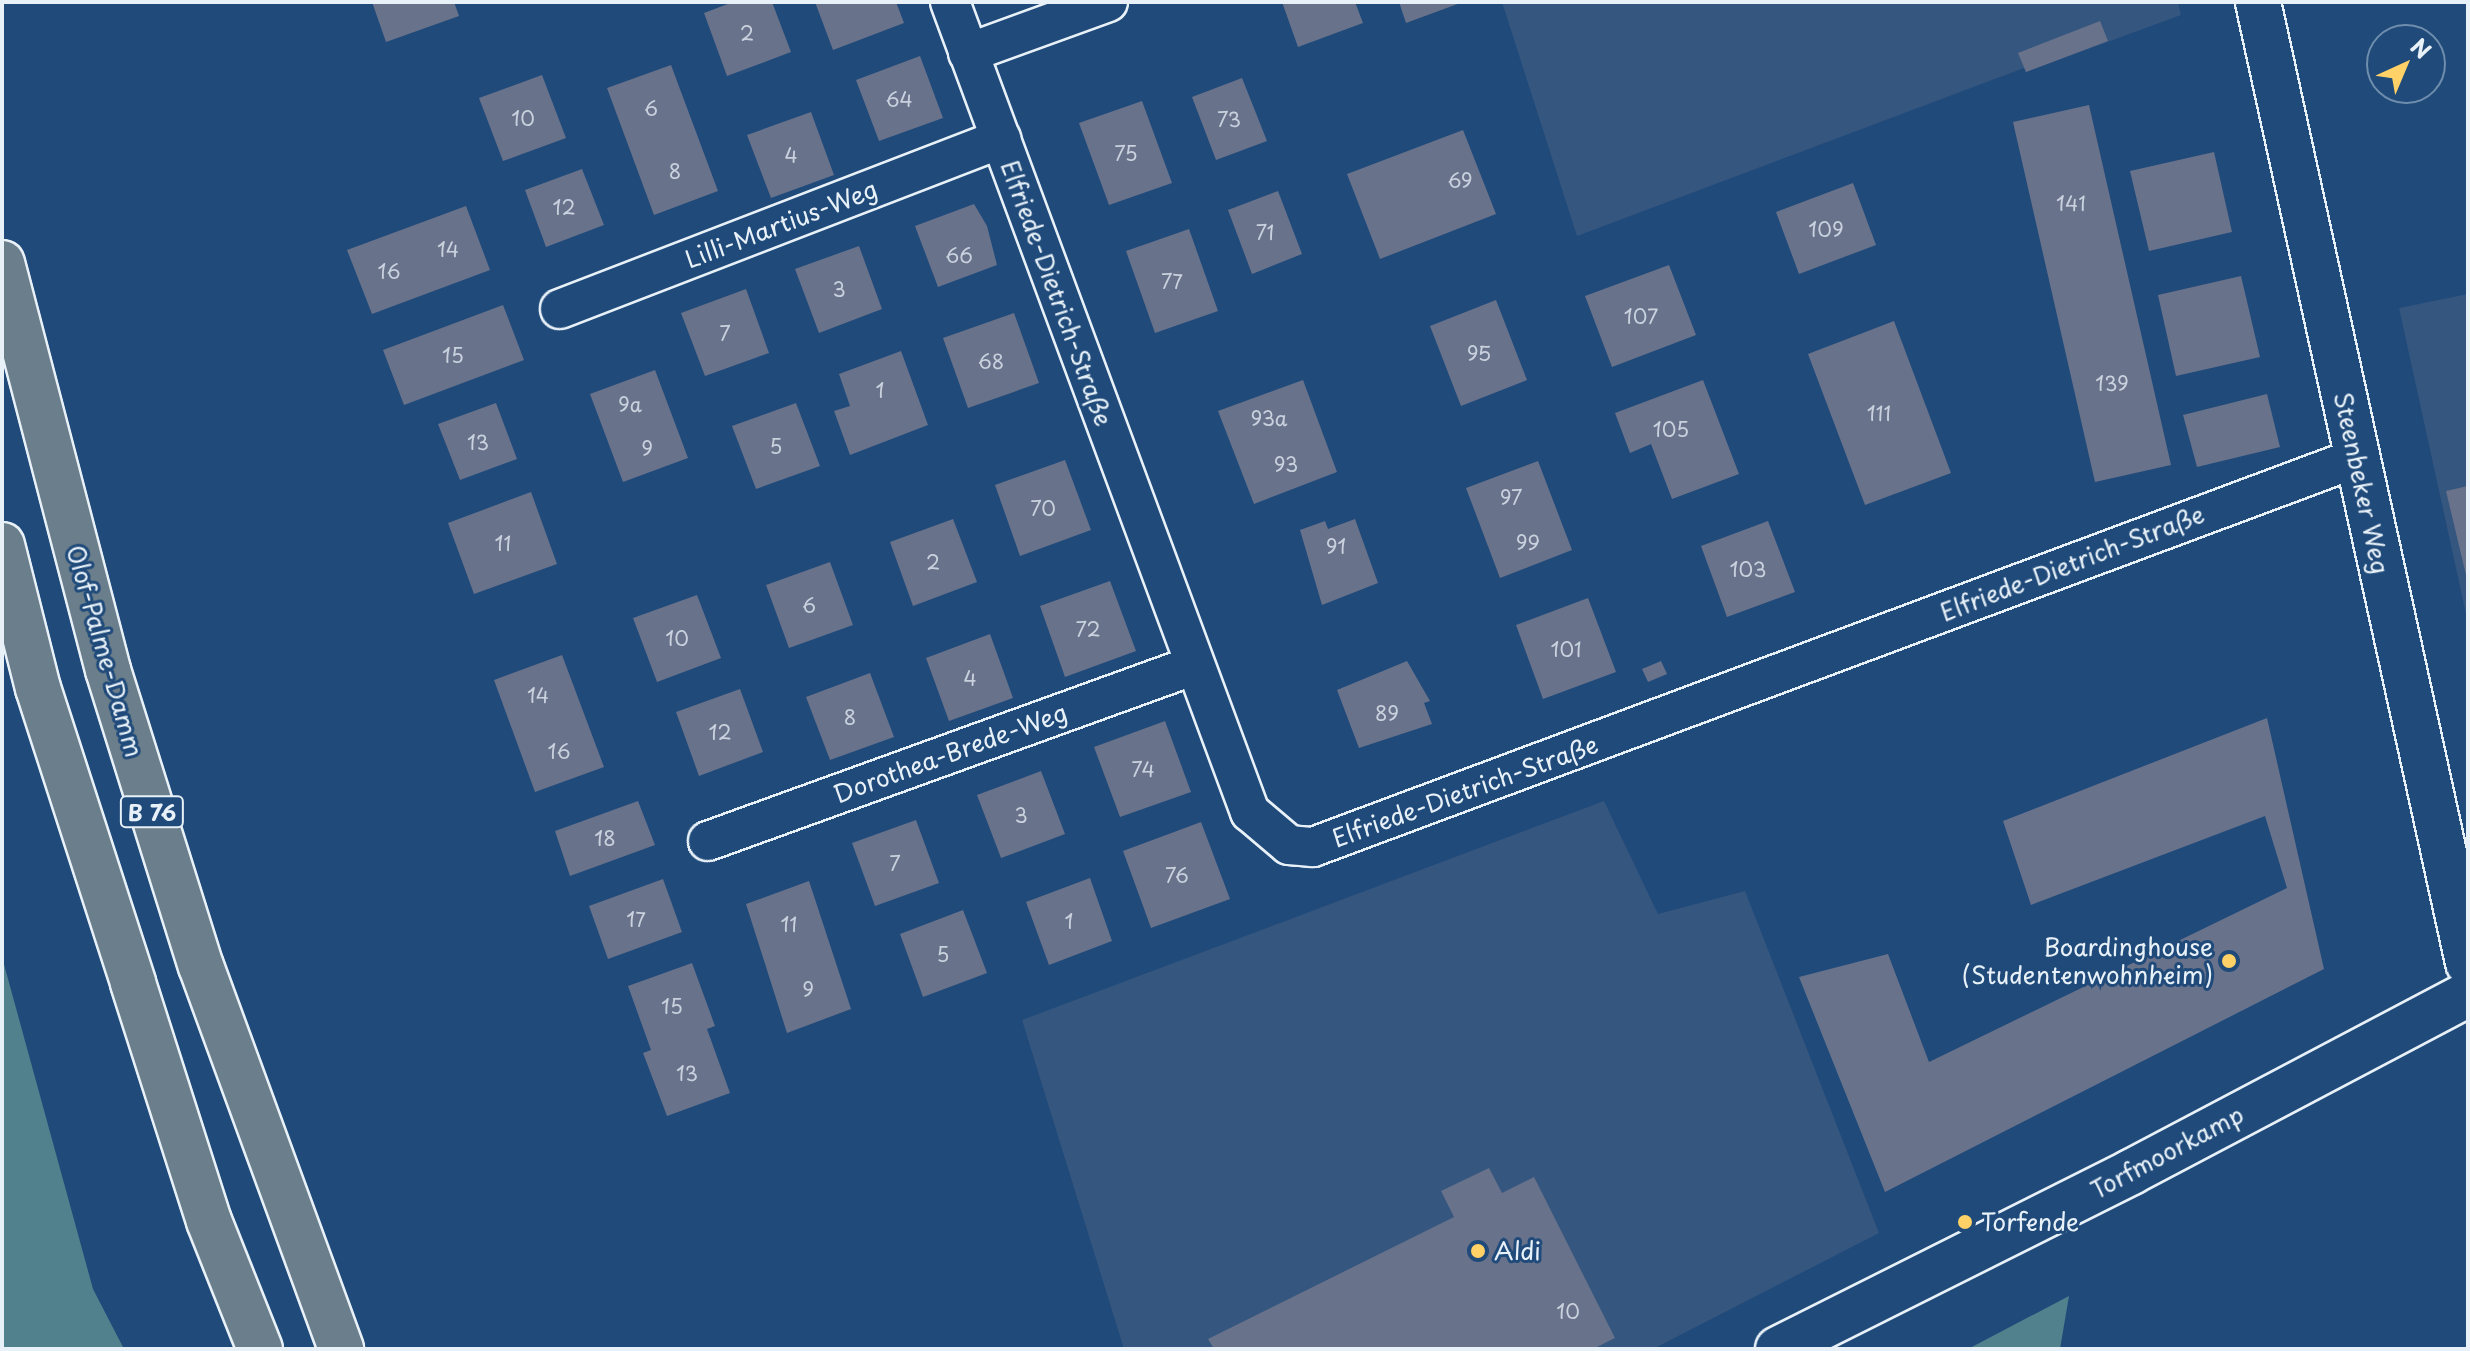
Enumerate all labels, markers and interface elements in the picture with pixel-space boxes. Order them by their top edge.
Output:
house number: 2 [740,21,754,45]
north arrow [2366,24,2446,104]
text: N [2404,30,2439,66]
house number: 64 [885,87,913,111]
house number: 6 [644,96,658,120]
house number: 10 [511,106,535,130]
house number: 73 [1217,107,1241,131]
house number: 75 [1114,141,1138,165]
house number: 4 [784,143,798,167]
street label: Elfriede-Dietrich-Straße [995,156,1119,430]
house number: 8 [669,159,681,183]
house number: 69 [1447,168,1473,192]
street label: Lilli-Martius-Weg [681,174,881,274]
house number: 141 [2056,191,2086,215]
house number: 12 [552,195,576,219]
house number: 109 [1808,217,1844,241]
house number: 71 [1256,220,1274,244]
house number: 14 [437,237,459,261]
house number: 66 [945,243,973,267]
house number: 16 [378,259,400,283]
house number: 77 [1161,269,1183,293]
house number: 3 [832,277,846,301]
house number: 107 [1624,304,1658,328]
house number: 7 [719,321,731,345]
house number: 95 [1467,341,1491,365]
house number: 15 [442,343,464,367]
house number: 68 [978,349,1004,373]
house number: 139 [2095,371,2129,395]
house number: 1 [876,378,884,402]
street label: Steenbeker Weg [2328,388,2396,578]
house number: 9a [618,392,642,416]
house number: 111 [1867,401,1891,425]
house number: 93a [1251,406,1287,430]
house number: 105 [1653,417,1689,441]
house number: 13 [467,430,489,454]
house number: 5 [770,434,782,458]
house number: 9 [641,436,653,460]
house number: 93 [1274,452,1298,476]
house number: 97 [1500,485,1522,509]
house number: 70 [1030,496,1056,520]
street label: Elfriede-Dietrich-Straße [1936,499,2208,627]
house number: 99 [1516,530,1540,554]
house number: 11 [495,531,511,555]
house number: 91 [1326,534,1346,558]
street label: Olof-Palme-Damm [61,542,149,760]
house number: 2 [926,550,940,574]
house number: 103 [1730,557,1766,581]
house number: 6 [802,593,816,617]
house number: 72 [1075,617,1101,641]
house number: 10 [665,626,689,650]
house number: 101 [1550,637,1582,661]
house number: 4 [963,666,977,690]
house number: 14 [527,683,549,707]
street label: Dorothea-Brede-Weg [829,697,1071,809]
house number: 89 [1375,701,1399,725]
house number: 8 [844,705,856,729]
house number: 12 [708,720,732,744]
street label: Elfriede-Dietrich-Straße [1328,729,1602,853]
house number: 16 [548,739,570,763]
house number: 74 [1131,757,1155,781]
road number: B 76 [118,794,186,830]
house number: 3 [1014,803,1028,827]
house number: 18 [594,826,616,850]
house number: 7 [889,851,901,875]
house number: 76 [1165,863,1189,887]
house number: 17 [626,907,646,931]
house number: 1 [1065,909,1073,933]
house number: 11 [781,912,797,936]
place label: Boardinghouse (Studentenwohnheim) [1962,933,2213,989]
house number: 5 [937,942,949,966]
marker: Boardinghouse (Studentenwohnheim) [2220,952,2238,970]
house number: 9 [802,977,814,1001]
house number: 15 [661,994,683,1018]
house number: 13 [676,1061,698,1085]
street label: Torfmoorkamp [2086,1100,2248,1204]
place label: Torfende [1981,1208,2079,1236]
marker: Torfende [1956,1213,1974,1231]
place label: Aldi [1494,1237,1541,1265]
marker: Aldi [1469,1242,1487,1260]
house number: 10 [1556,1299,1580,1323]

